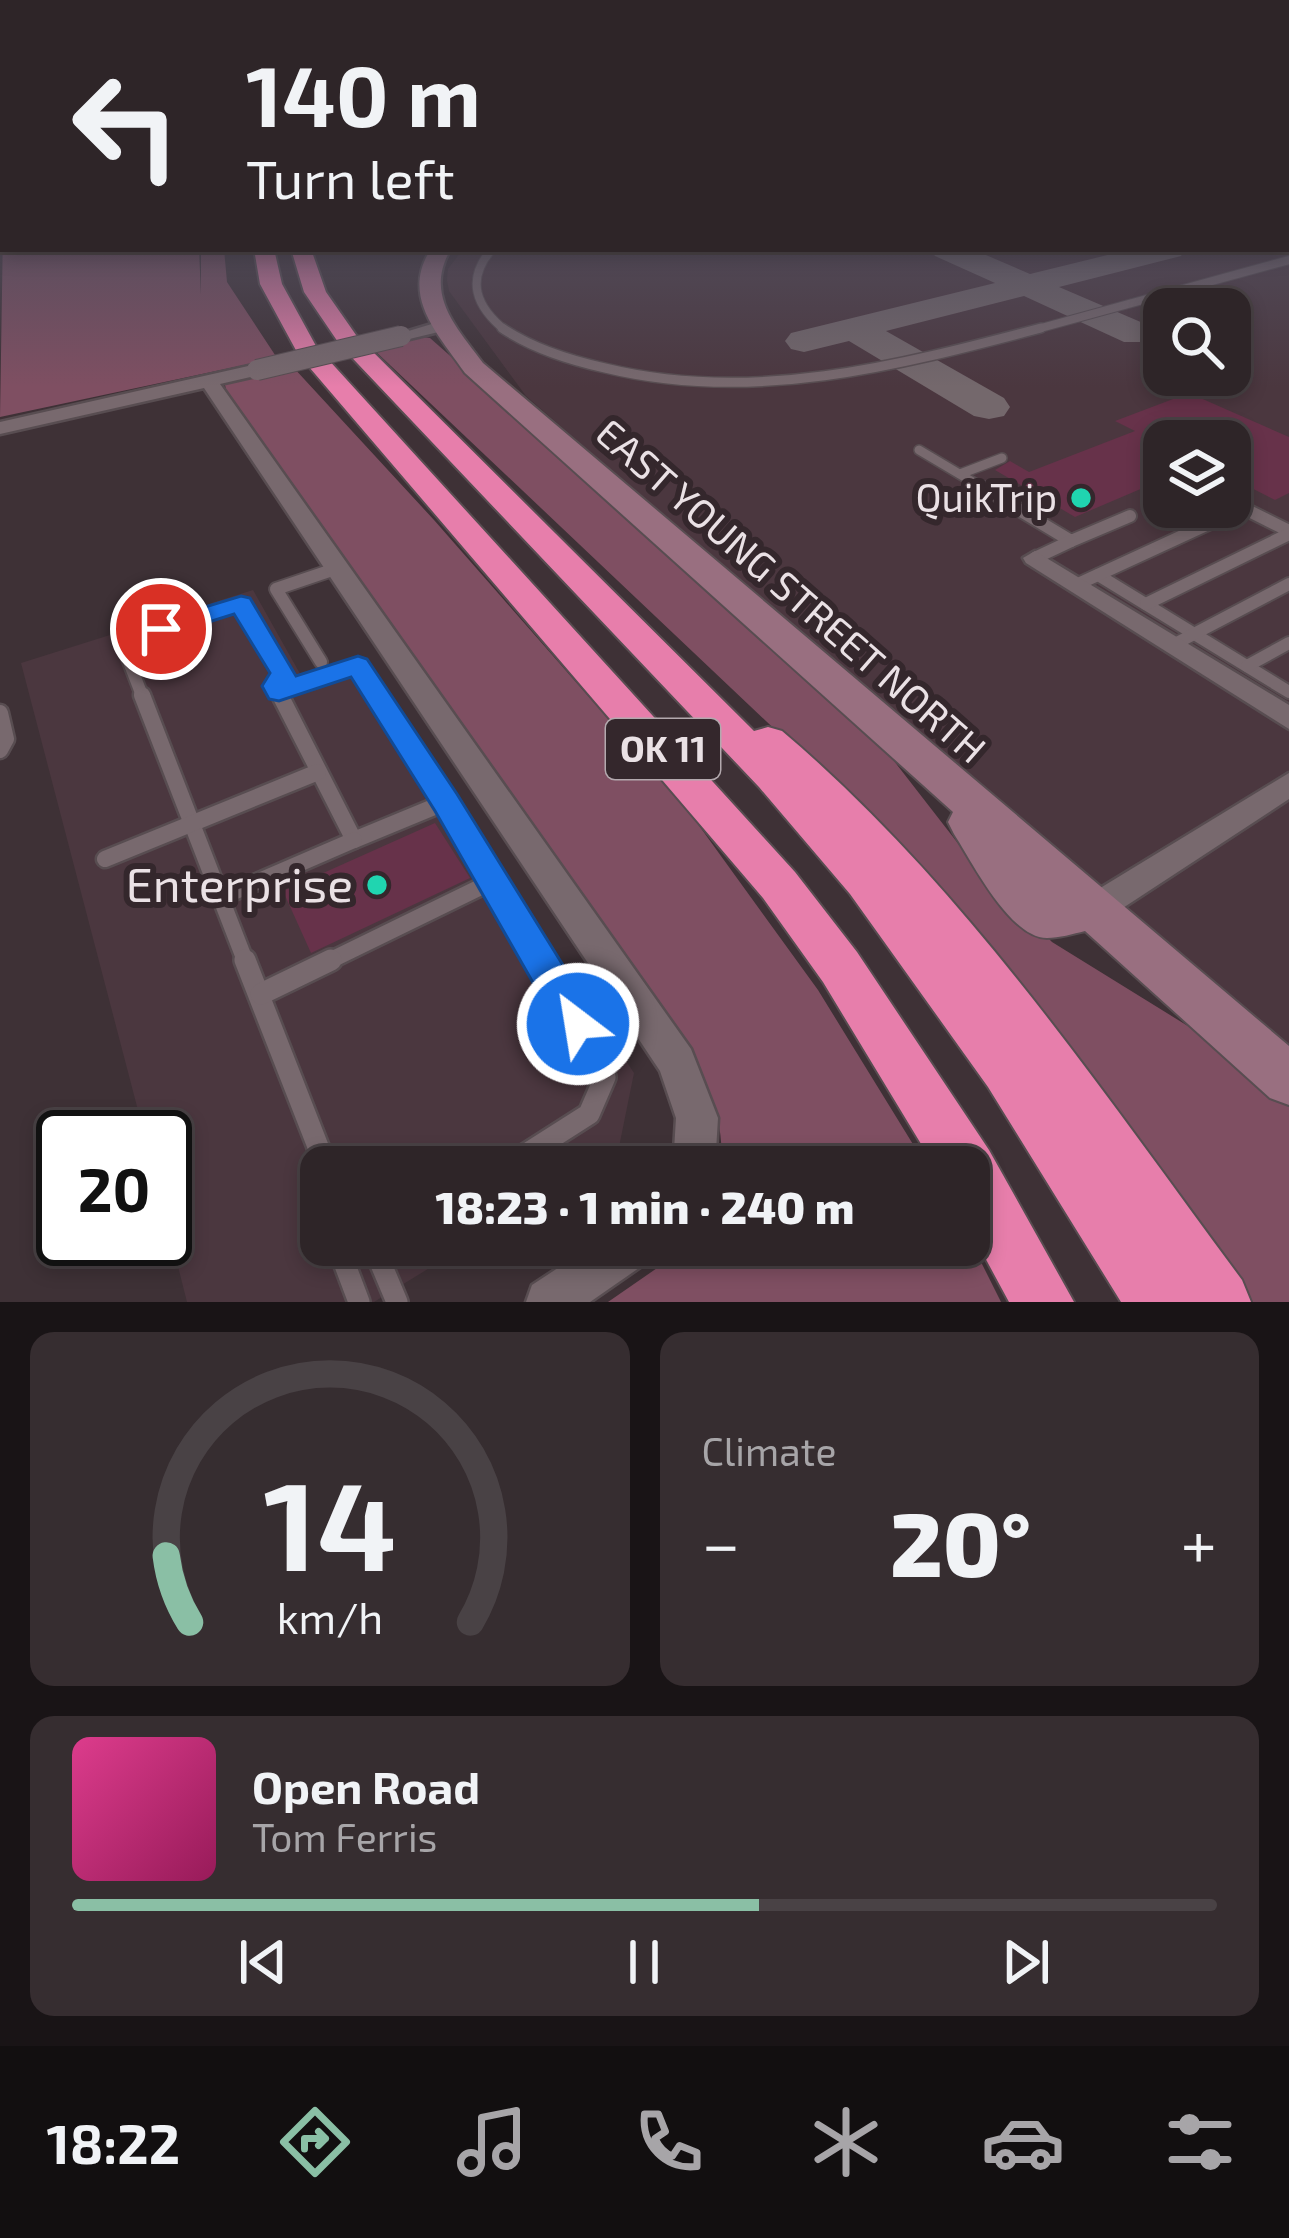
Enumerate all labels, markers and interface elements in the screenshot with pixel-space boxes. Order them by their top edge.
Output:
text: 140 m [246,43,481,144]
icon: left [48,48,204,204]
text: Turn left [246,145,455,210]
map controls [1143,288,1251,528]
button: search [1143,288,1251,396]
street label: EAST YOUNG STREET NORTH [588,408,996,772]
button: layers [1143,420,1251,528]
place label: QuikTrip [915,473,1057,520]
marker: QuikTrip [1068,485,1094,511]
pin [110,578,212,680]
icon: arrive [128,596,194,662]
road number: OK 11 [606,719,720,779]
place label: Enterprise [126,854,353,912]
marker: Enterprise [364,872,390,898]
position arrow [515,961,641,1087]
speed limit sign: 20 [36,1110,192,1266]
text: 18:23 · 1 min · 240 m [435,1179,855,1233]
text: Climate [702,1427,836,1474]
text: 14 [263,1446,396,1596]
text: 20° [890,1487,1031,1595]
text: − [702,1502,740,1581]
text: + [1181,1502,1217,1581]
text: km/h [276,1591,383,1643]
text: Open Road [252,1759,480,1813]
text: Tom Ferris [252,1813,437,1860]
icon: previous [230,1929,296,1995]
icon: pause [611,1929,677,1995]
icon: next [993,1929,1059,1995]
icon: directions [273,2100,357,2184]
icon: music [450,2100,534,2184]
icon: phone [627,2100,711,2184]
icon: climate [804,2100,888,2184]
icon: car [981,2100,1065,2184]
icon: filters [1158,2100,1242,2184]
text: 18:22 [47,2110,180,2175]

